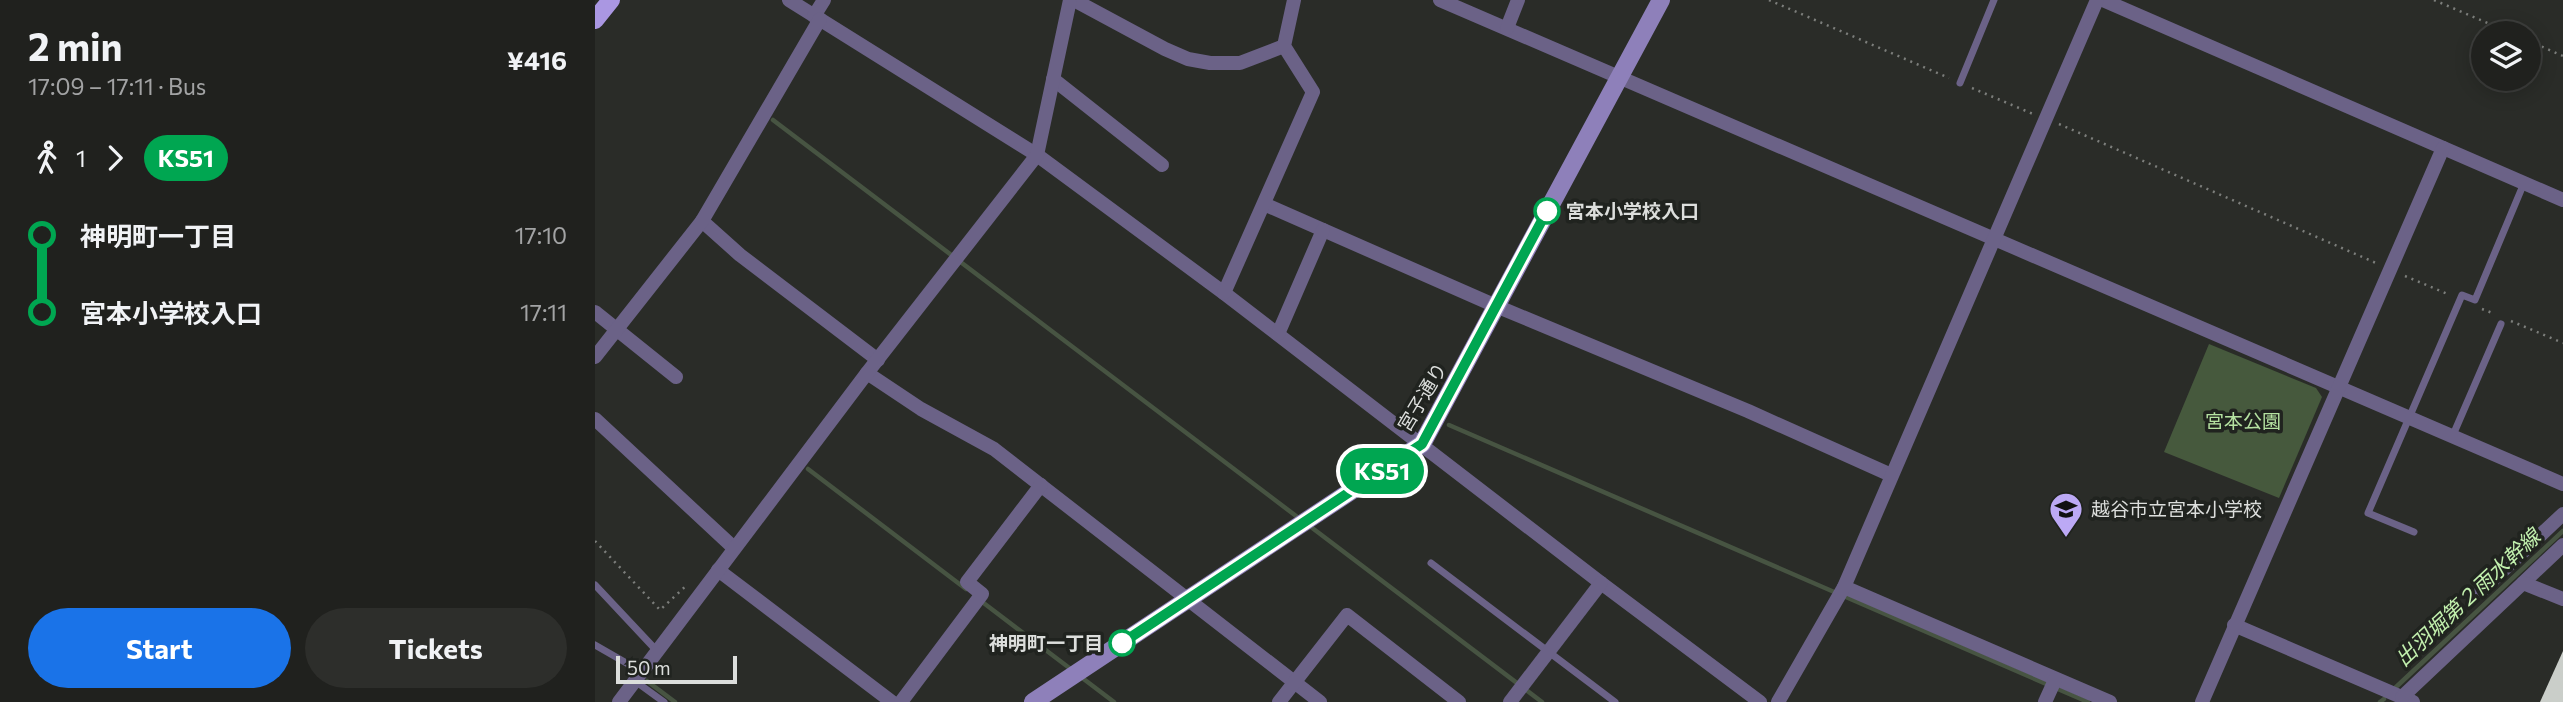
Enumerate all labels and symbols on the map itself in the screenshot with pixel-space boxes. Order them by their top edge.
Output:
marker: 宮本小学校入口 [1534,198,1560,224]
place label: 宮本小学校入口 [1566,199,1699,222]
street label: 宮子通り [1392,358,1451,435]
park label: 宮本公園 [2205,409,2281,432]
line badge: KS51 [1333,448,1431,494]
school or university icon: 越谷市立宮本小学校 [2047,490,2085,539]
place label: 越谷市立宮本小学校 [2091,497,2262,520]
water label: 出羽堀第２雨水幹線 [2389,521,2547,670]
marker: 神明町一丁目 [1109,630,1135,656]
place label: 神明町一丁目 [989,631,1103,654]
scale bar [616,653,737,685]

